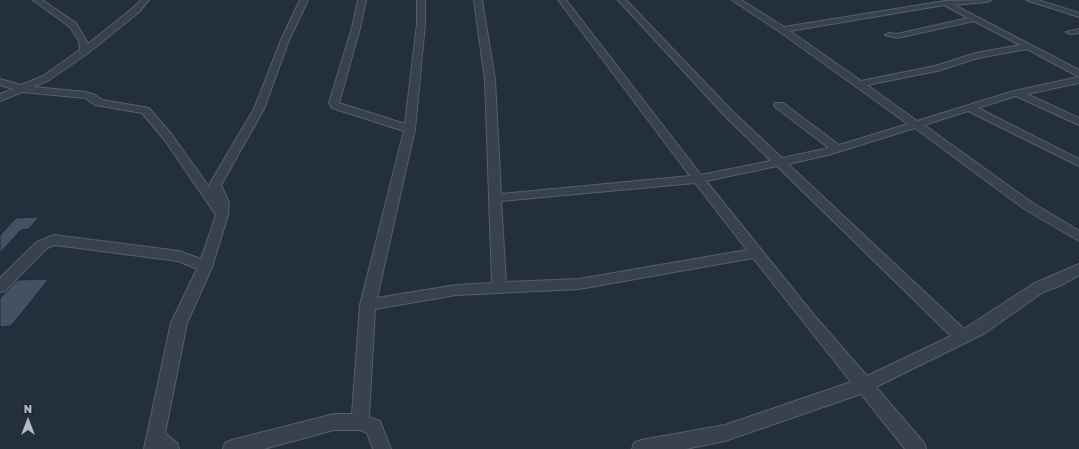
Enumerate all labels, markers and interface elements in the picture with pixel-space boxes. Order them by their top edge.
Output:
north arrow [8,401,48,441]
text: N [24,402,32,415]

